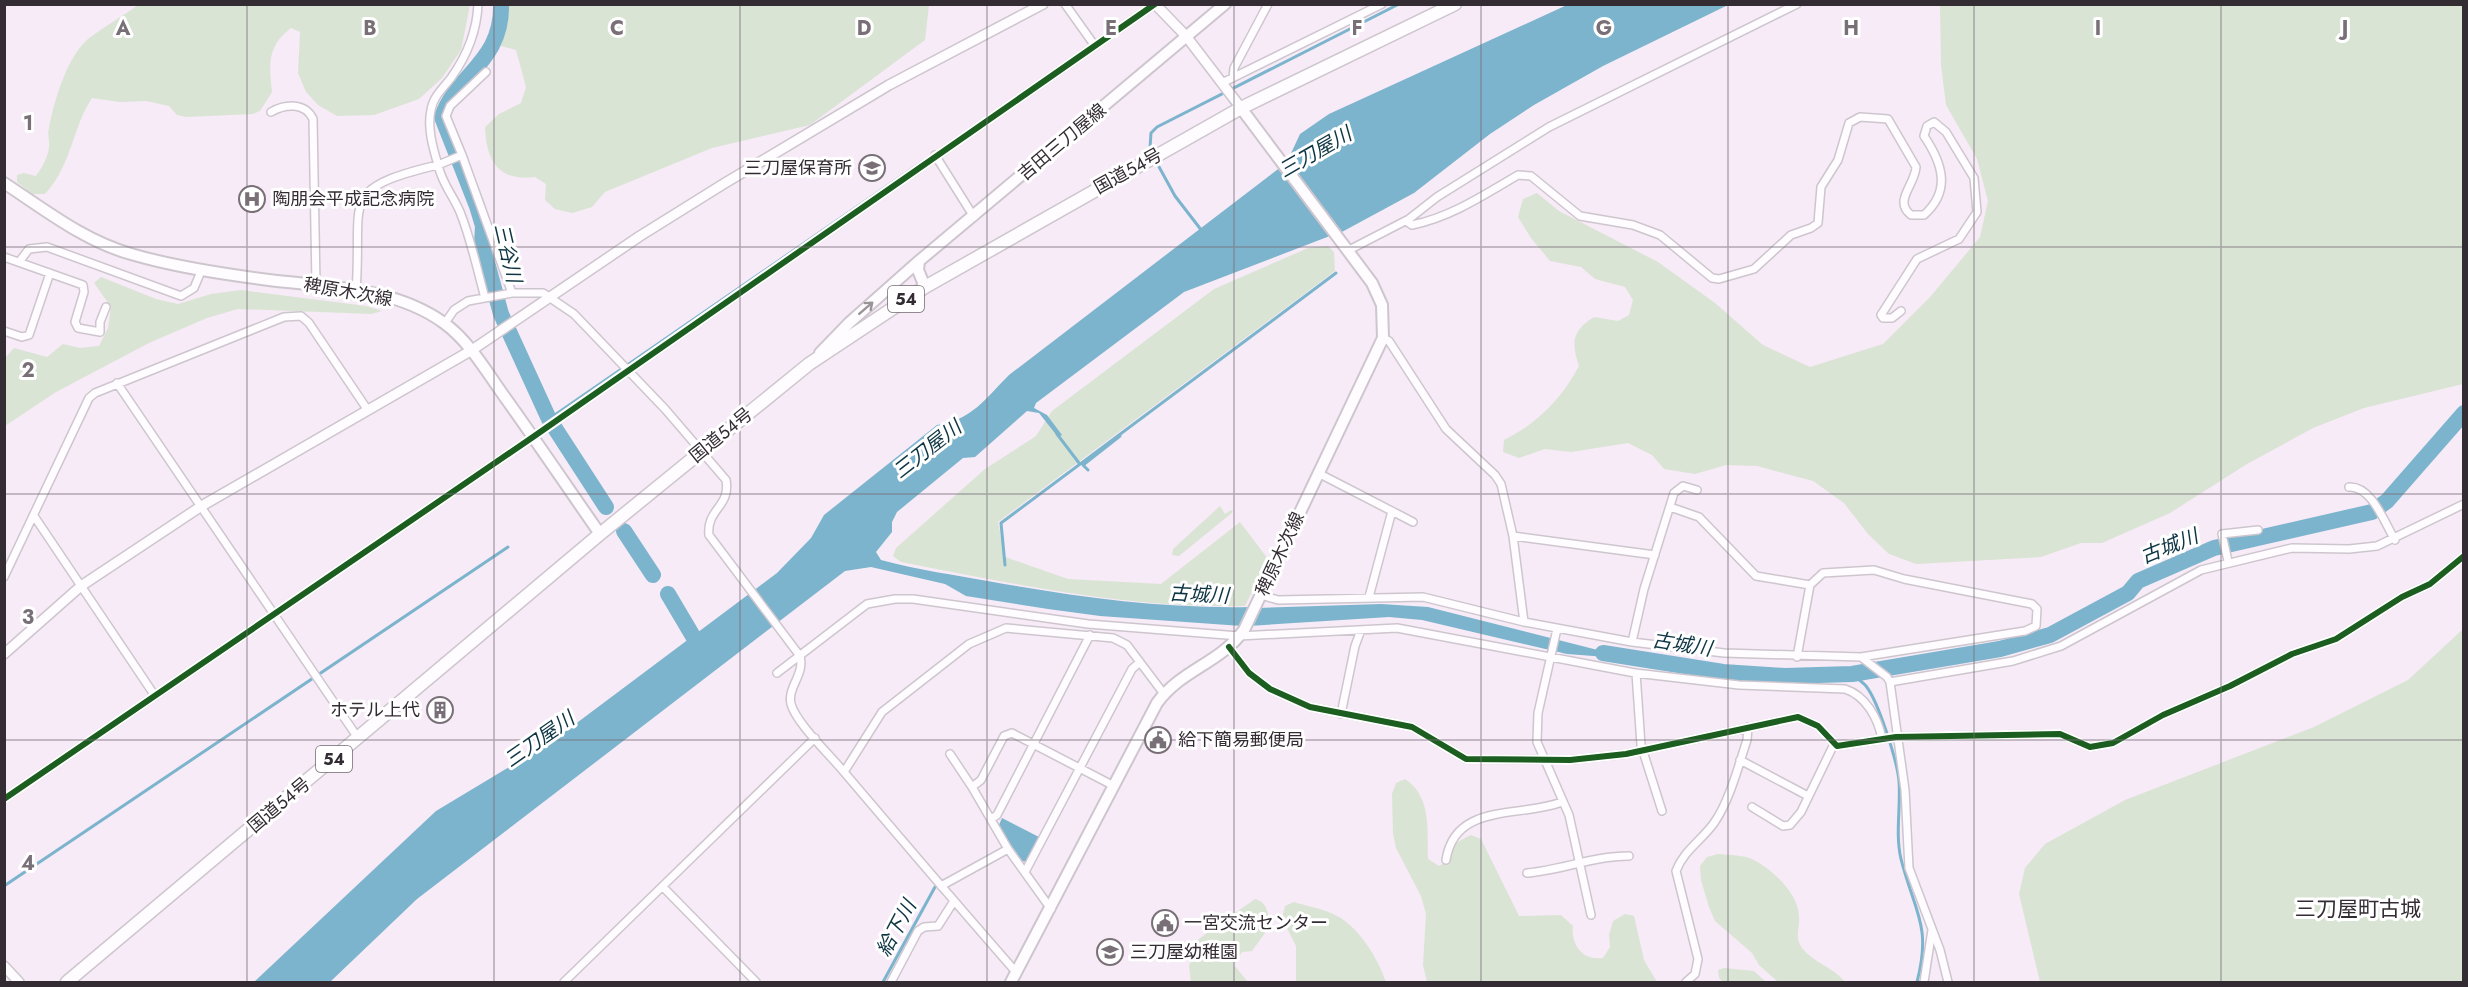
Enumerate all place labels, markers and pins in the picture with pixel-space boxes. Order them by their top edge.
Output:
school or university icon: 三刀屋保育所 [857,153,887,183]
place label: 三刀屋保育所 [744,155,852,181]
hospital icon: 陶朋会平成記念病院 [237,184,267,214]
place label: 陶朋会平成記念病院 [272,186,434,212]
building icon: ホテル上代 [425,695,455,725]
place label: ホテル上代 [330,697,420,723]
public building icon: 給下簡易郵便局 [1143,725,1173,755]
place label: 給下簡易郵便局 [1178,727,1304,753]
public building icon: 一宮交流センター [1150,908,1180,938]
place label: 一宮交流センター [1184,910,1328,936]
school or university icon: 三刀屋幼稚園 [1095,937,1125,967]
place label: 三刀屋幼稚園 [1130,939,1238,965]

